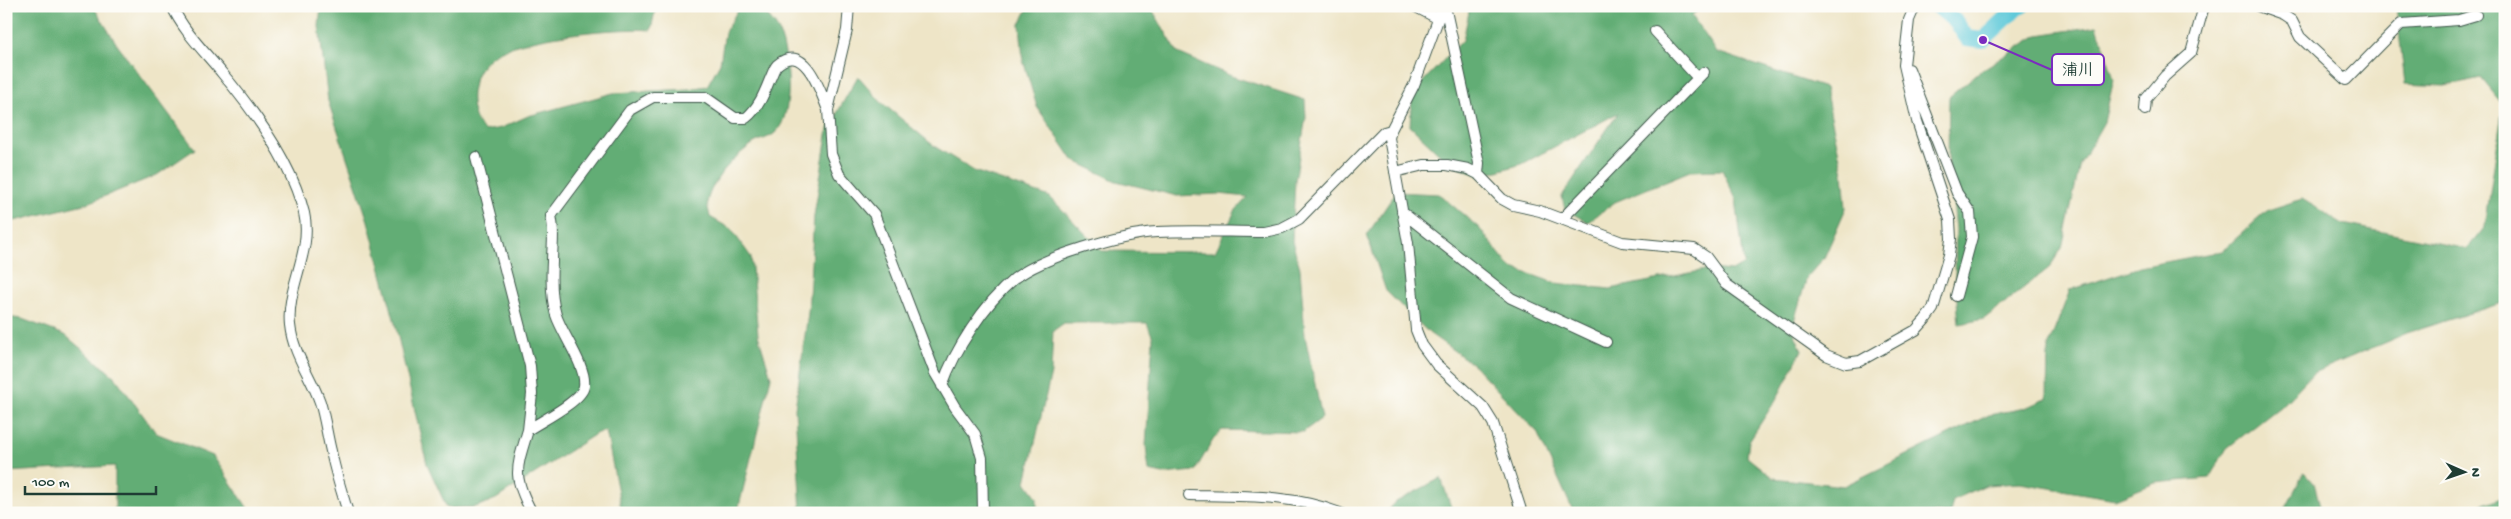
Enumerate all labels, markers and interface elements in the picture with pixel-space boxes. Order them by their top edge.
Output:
callout: 浦川 [2052,54,2104,85]
text: 浦川 [2062,61,2094,82]
north arrow [2438,446,2488,496]
scale bar [25,464,156,496]
text: N [2466,468,2483,477]
text: 100 m [31,474,70,492]

